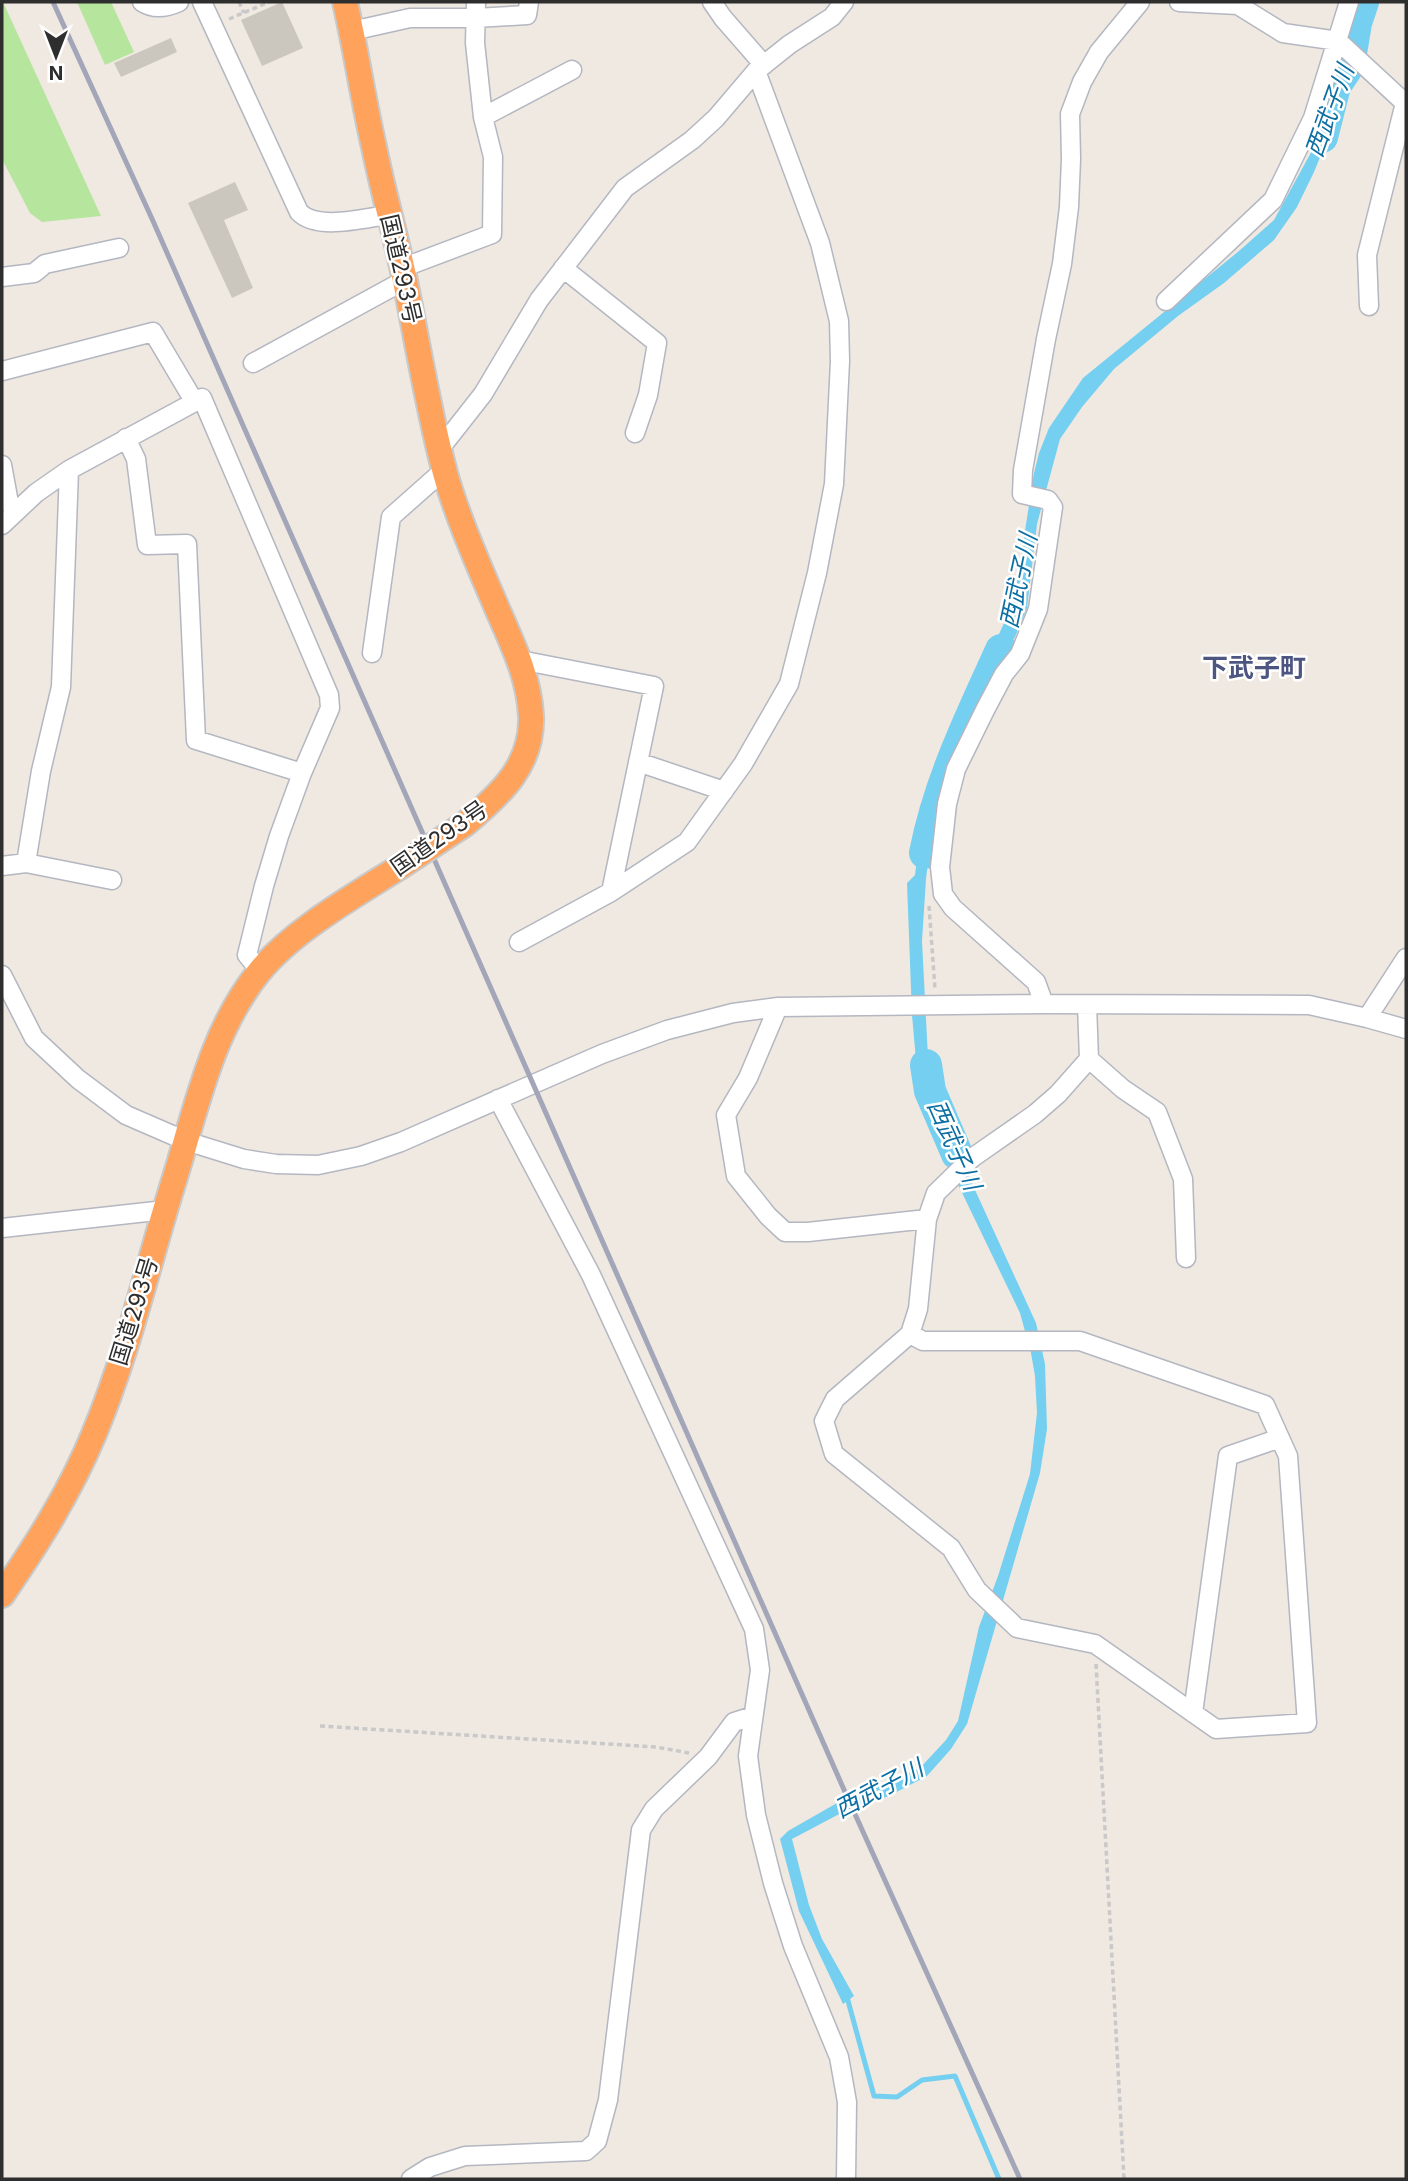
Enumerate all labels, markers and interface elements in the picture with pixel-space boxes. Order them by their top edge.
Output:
north arrow [21,21,91,91]
water label: 西武子川 [1299,58,1361,161]
text: N [49,61,63,84]
street label: 国道293号 [375,212,427,326]
water label: 西武子川 [994,528,1043,631]
district label: 下武子町 [1202,652,1306,683]
street label: 国道293号 [385,795,493,881]
water label: 西武子川 [922,1095,988,1197]
street label: 国道293号 [104,1254,164,1368]
water label: 西武子川 [830,1752,931,1824]

